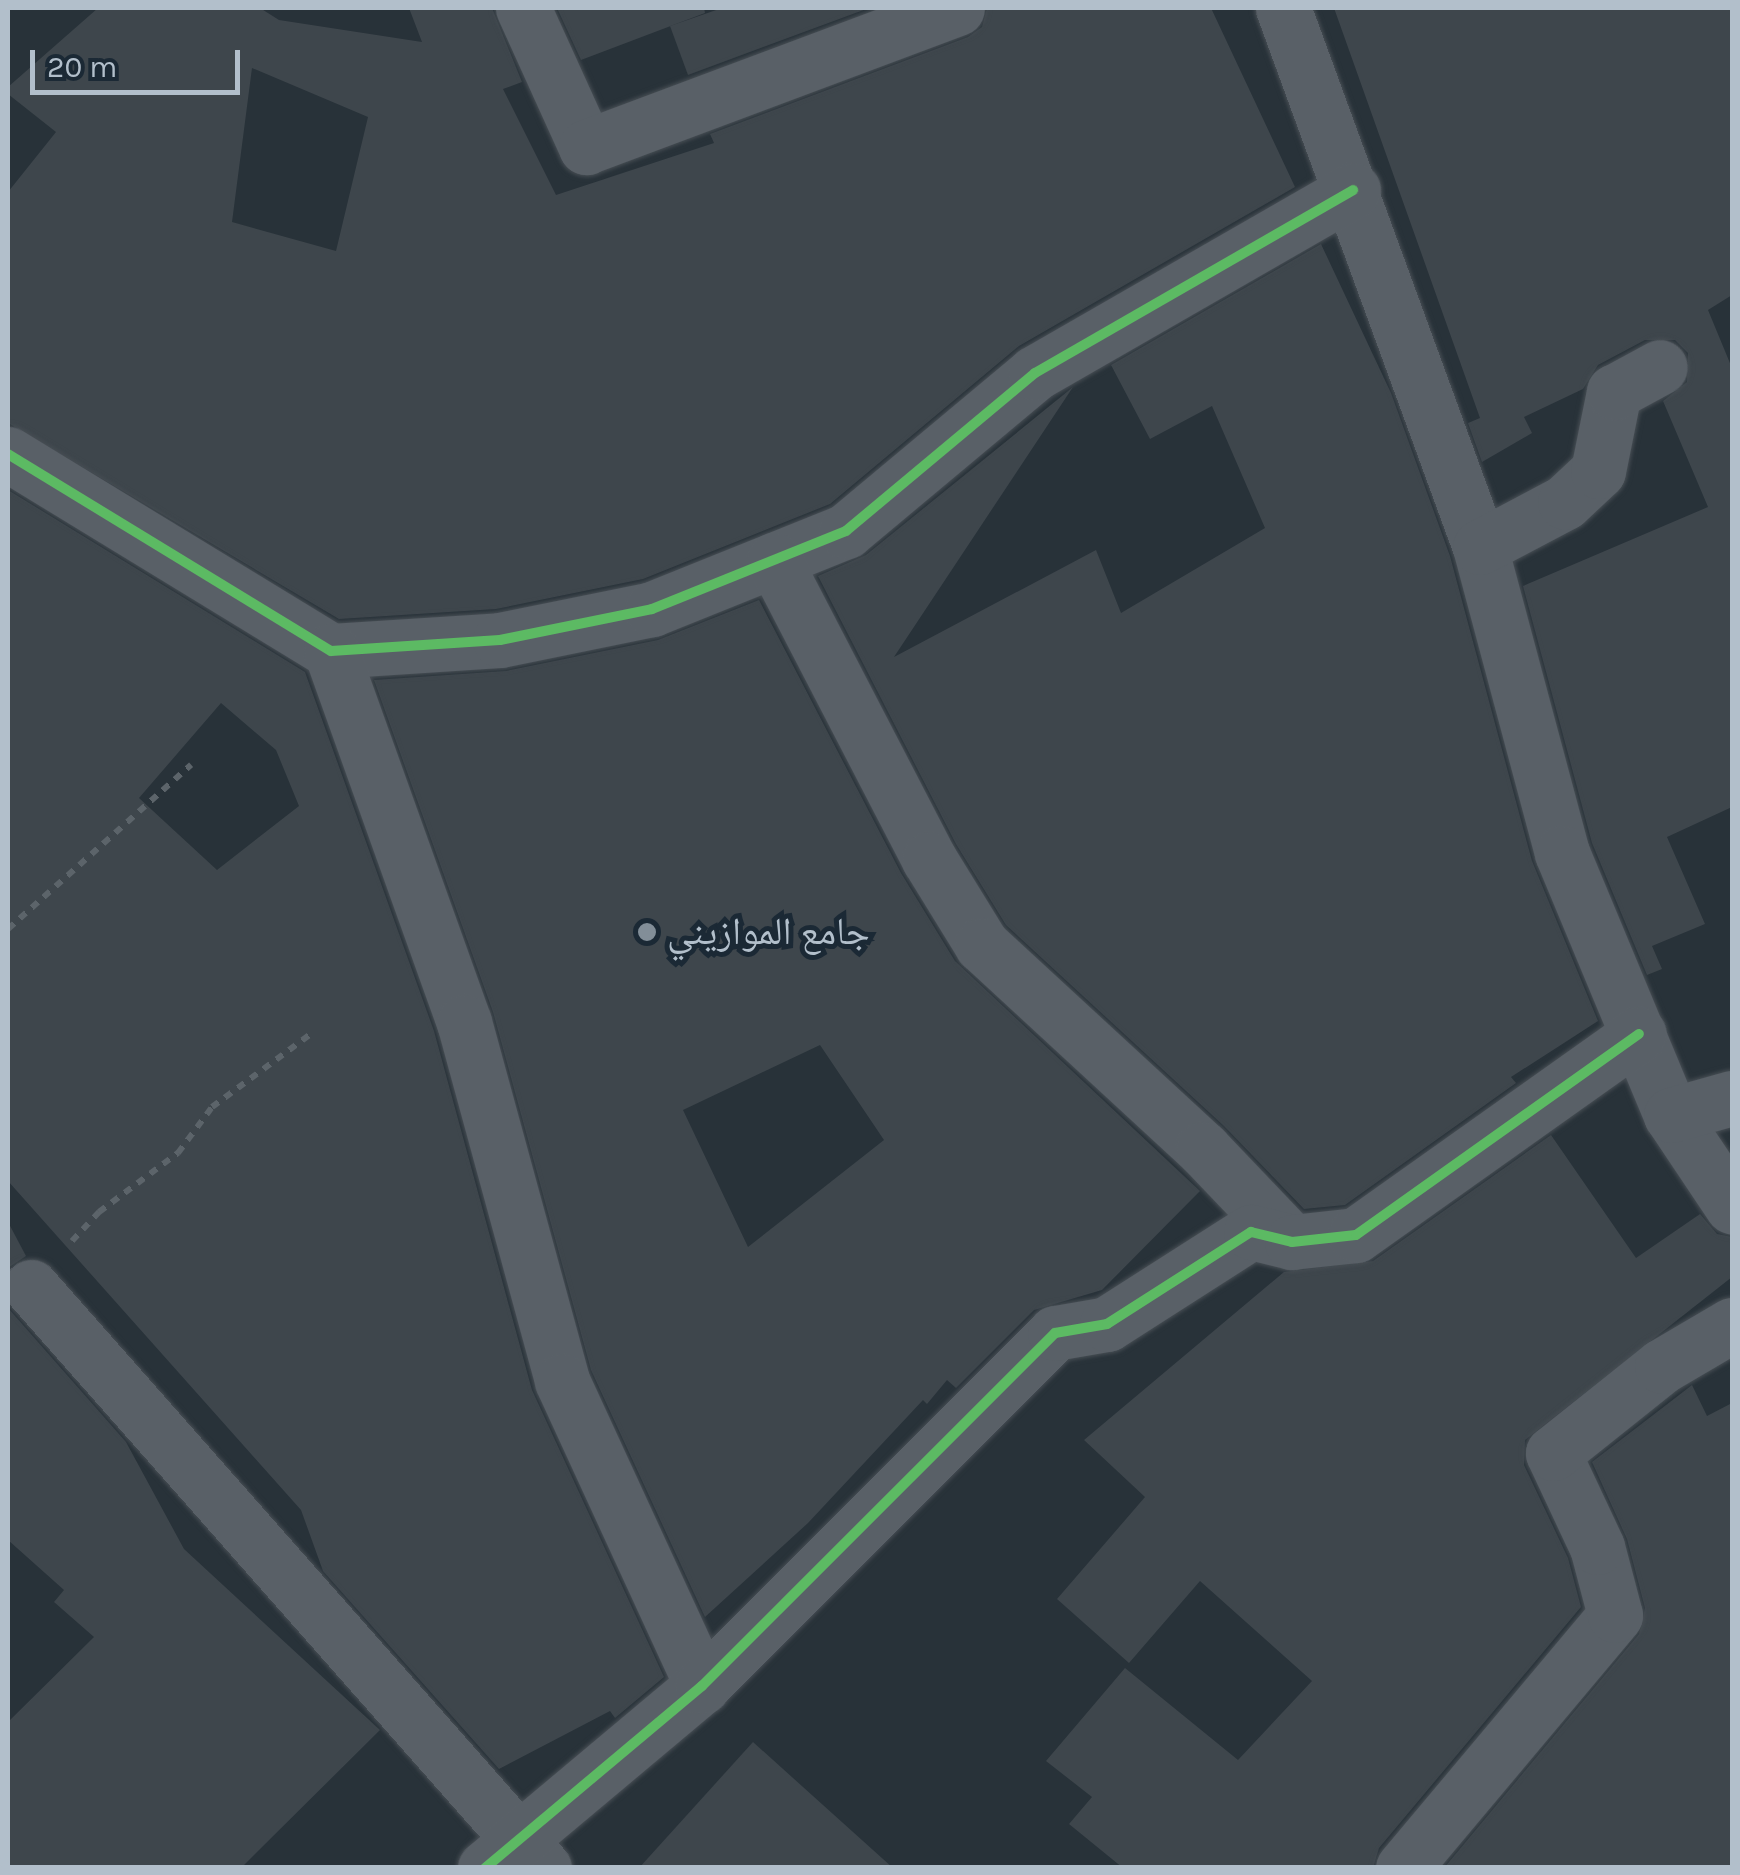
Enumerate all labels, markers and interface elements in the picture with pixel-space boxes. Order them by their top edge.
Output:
scale bar [35,30,245,92]
text: 20 m [47,49,117,85]
place label: جامع الموازيني [667,909,870,955]
marker: جامع الموازيني [636,921,658,943]

